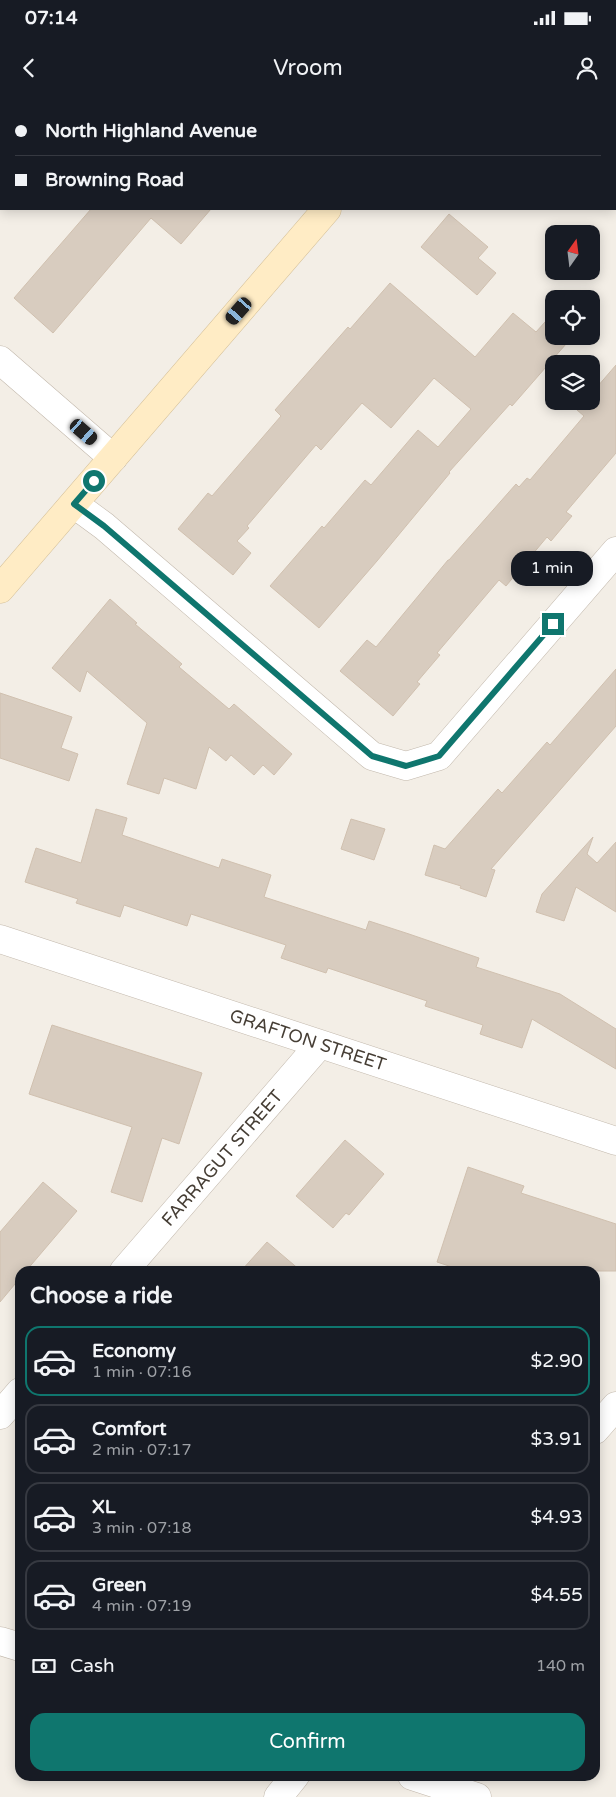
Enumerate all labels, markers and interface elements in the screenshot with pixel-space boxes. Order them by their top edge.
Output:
text: 07:14 [25,7,78,29]
icon: back [15,54,43,82]
icon: person [573,54,601,82]
text: Vroom [273,55,343,81]
text: North Highland Avenue [45,120,257,142]
text: Browning Road [45,169,184,191]
north arrow [545,225,600,280]
map controls [545,225,600,410]
button: locate [545,290,600,345]
car [223,295,254,327]
button: layers [545,355,600,410]
car [67,416,100,448]
route start [83,470,105,492]
callout: 1 min [512,552,594,586]
text: 1 min [531,558,573,578]
route end [542,613,564,635]
street label: GRAFTON STREET [227,1004,389,1076]
street label: FARRAGUT STREET [157,1085,287,1231]
text: Choose a ride [30,1283,173,1309]
icon: car [32,1339,77,1384]
text: Economy [92,1340,176,1362]
text: $2.90 [531,1350,583,1372]
text: 1 min · 07:16 [92,1362,191,1382]
icon: car [32,1417,77,1462]
text: Comfort [92,1418,166,1440]
text: $3.91 [531,1428,583,1450]
text: 2 min · 07:17 [92,1440,191,1460]
icon: car [32,1495,77,1540]
text: XL [92,1496,116,1518]
text: $4.93 [531,1506,583,1528]
text: 3 min · 07:18 [92,1518,191,1538]
icon: car [32,1573,77,1618]
text: Green [92,1574,146,1596]
text: $4.55 [531,1584,583,1606]
text: 4 min · 07:19 [92,1596,191,1616]
icon: cash [30,1652,58,1680]
text: Cash [70,1655,115,1677]
text: 140 m [536,1656,585,1676]
button: Confirm [30,1713,585,1771]

